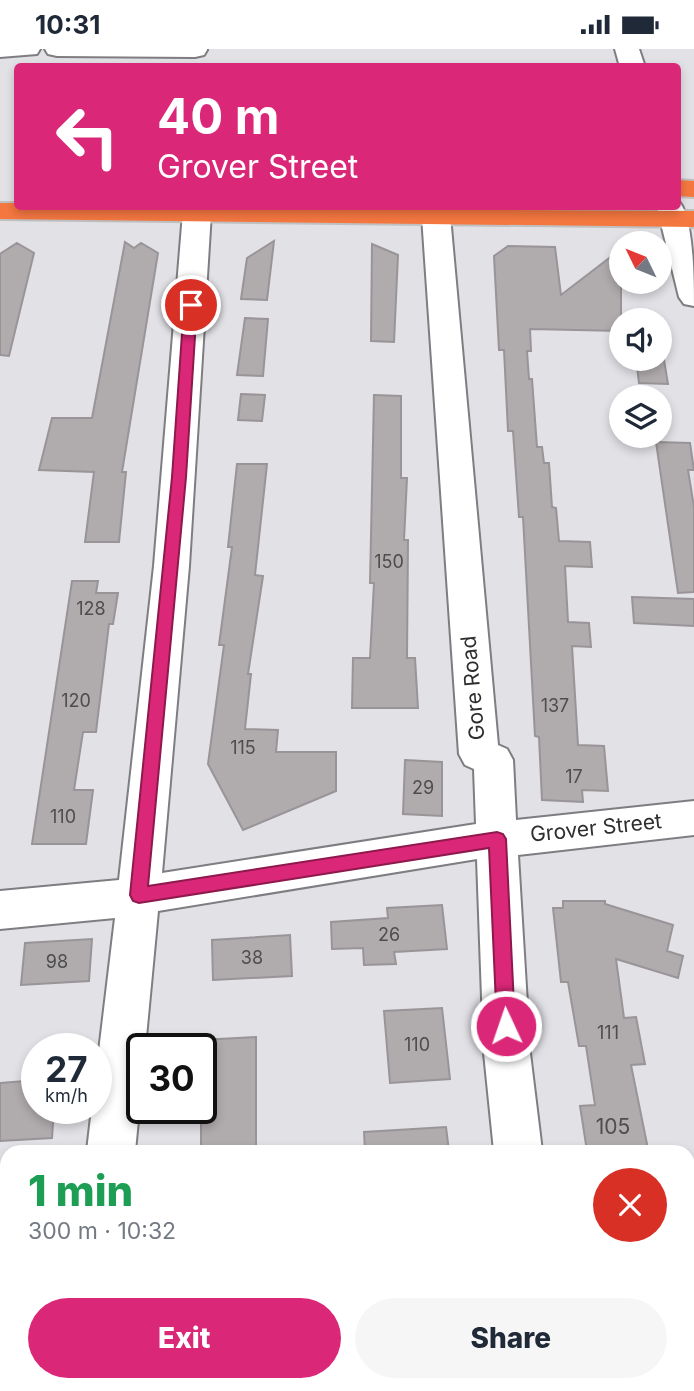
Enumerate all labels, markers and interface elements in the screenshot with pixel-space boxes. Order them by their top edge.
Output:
text: 10:31 [35,9,100,40]
text: 40 m [157,87,280,146]
icon: left [42,91,133,182]
text: Grover Street [157,147,358,186]
north arrow [609,231,672,294]
map controls [609,231,672,448]
pin [161,275,221,335]
icon: arrive [172,286,210,324]
button: sound [609,308,672,371]
button: layers [609,385,672,448]
house number: 150 [374,551,404,572]
house number: 128 [76,598,106,619]
street label: Gore Road [455,635,490,741]
house number: 120 [61,690,91,711]
house number: 137 [541,695,569,716]
house number: 115 [230,737,256,758]
house number: 17 [565,766,583,787]
house number: 29 [412,777,434,798]
house number: 110 [50,806,76,827]
street label: Grover Street [529,808,663,847]
house number: 26 [378,924,400,945]
house number: 38 [241,947,263,968]
house number: 98 [46,951,68,972]
position arrow [469,989,543,1063]
house number: 111 [597,1022,619,1043]
speed limit sign: 30 [126,1033,217,1124]
house number: 110 [404,1034,430,1055]
text: 27 [45,1048,88,1090]
text: km/h [45,1085,88,1106]
house number: 105 [596,1114,630,1139]
text: 1 min [28,1165,133,1216]
button: close [593,1168,667,1242]
text: 300 m · 10:32 [28,1217,176,1245]
button: Exit [28,1298,341,1378]
button: Share [355,1298,667,1378]

